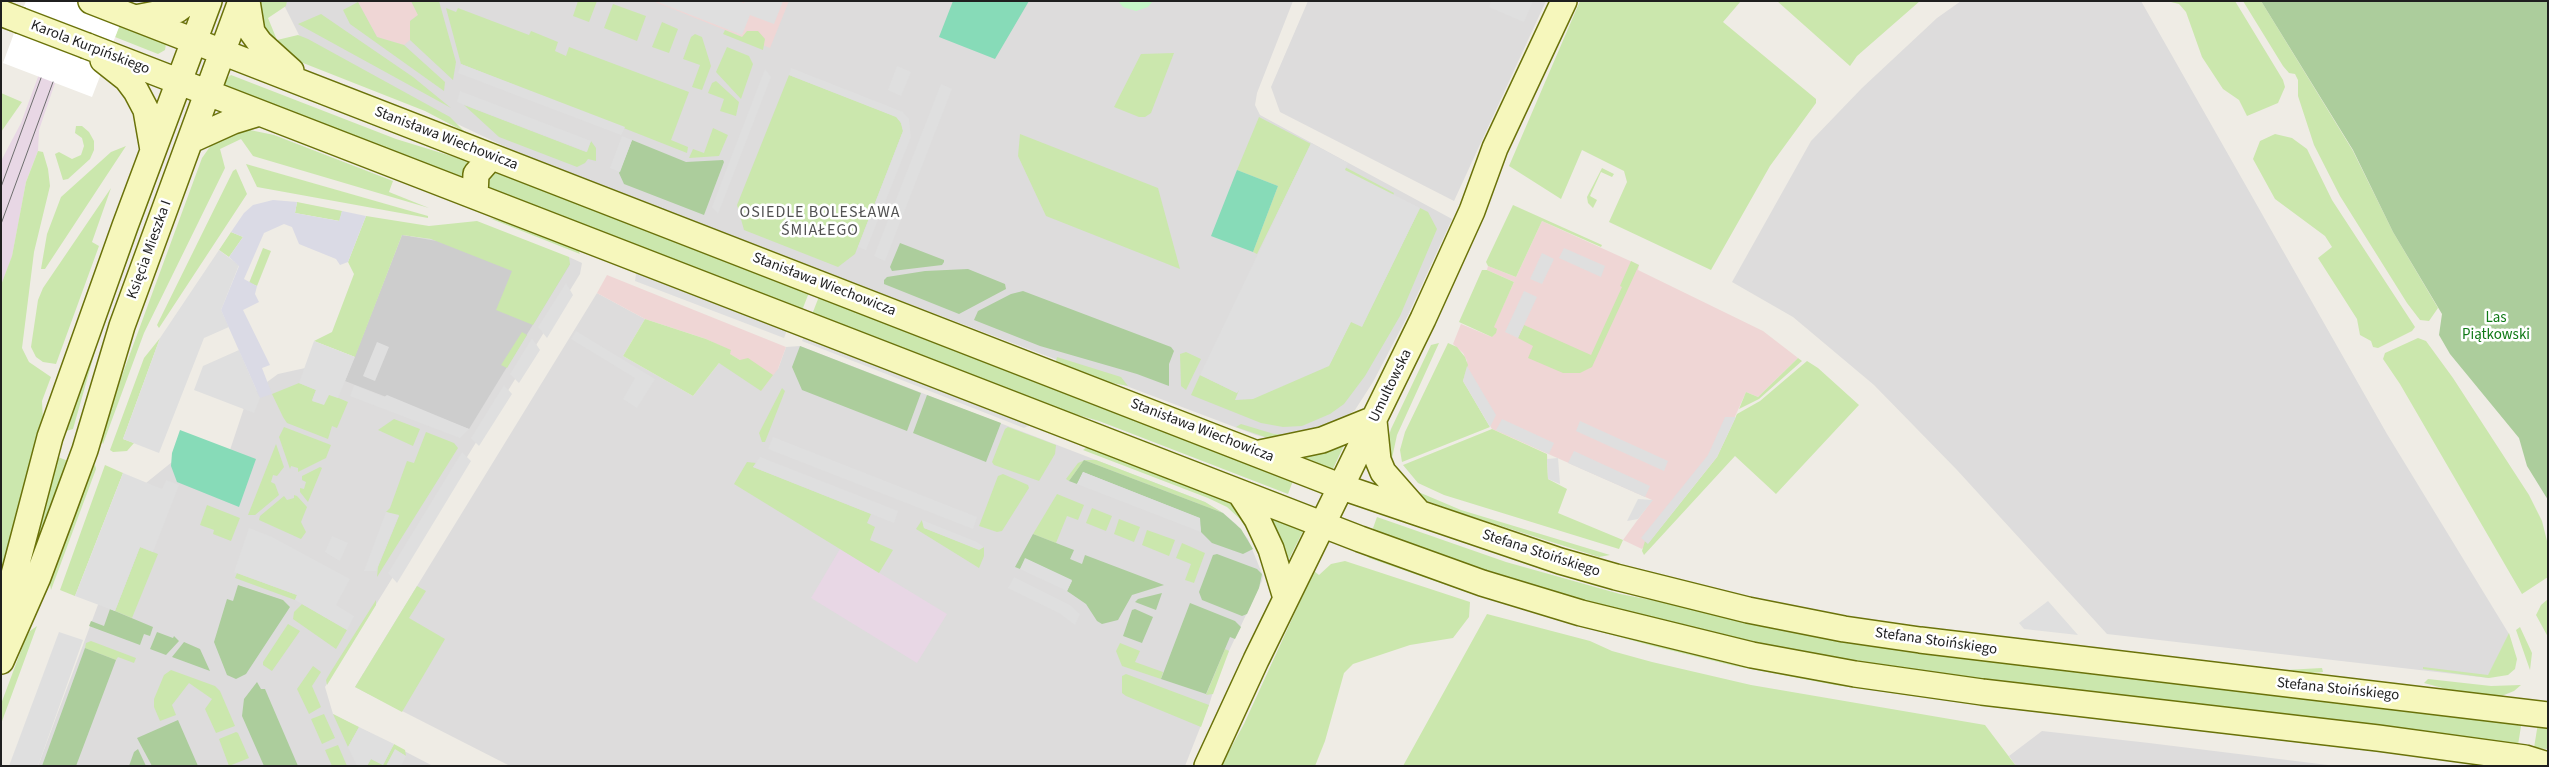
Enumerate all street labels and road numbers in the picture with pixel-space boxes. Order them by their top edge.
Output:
street label: Karola Kurpińskiego [28,17,152,79]
street label: Stanisława Wiechowicza [372,103,520,175]
street label: Księcia Mieszka I [124,198,176,302]
street label: Stanisława Wiechowicza [750,249,898,321]
street label: Umultowska [1366,347,1416,425]
street label: Stanisława Wiechowicza [1128,395,1276,467]
street label: Stefana Stoińskiego [1480,526,1602,582]
street label: Stefana Stoińskiego [1874,625,1998,659]
street label: Stefana Stoińskiego [2276,675,2400,705]

